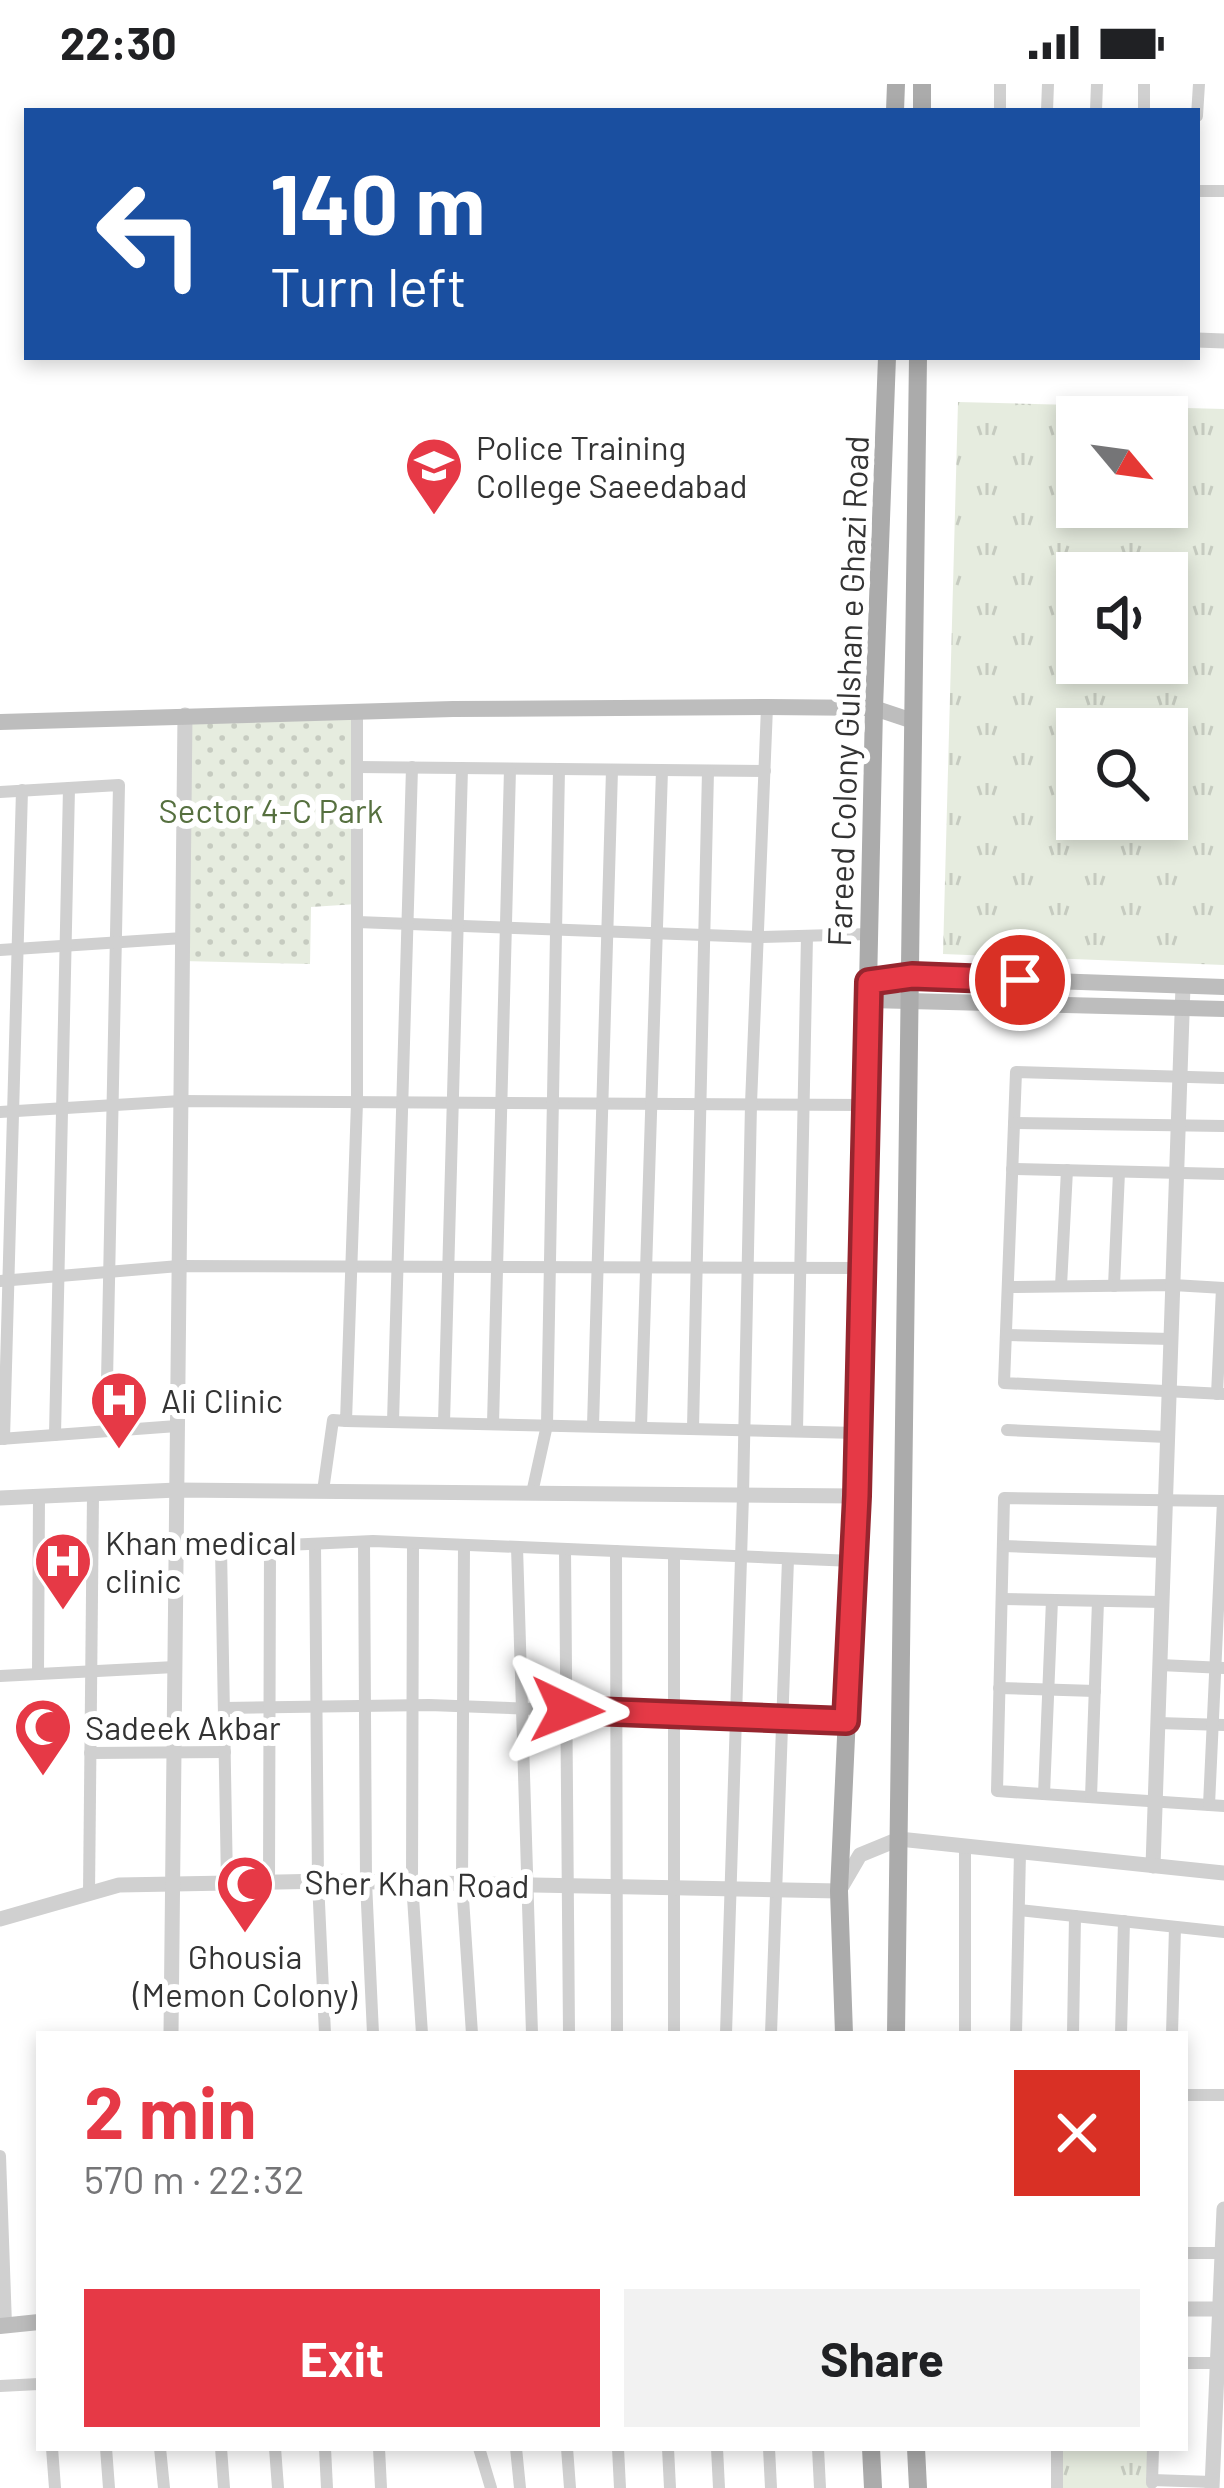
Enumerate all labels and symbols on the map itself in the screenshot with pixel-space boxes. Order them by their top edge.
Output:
north arrow [1056,396,1188,528]
place label: Police Training College Saeedabad [476,427,748,505]
school or university icon: Police Training College Saeedabad [403,435,465,517]
street label: Fareed Colony Gulshan e Ghazi Road [818,435,876,947]
park label: Sector 4-C Park [159,790,383,830]
pin [969,929,1071,1031]
hospital icon: Ali Clinic [88,1369,150,1451]
place label: Ali Clinic [161,1380,283,1420]
place label: Khan medical clinic [105,1522,297,1600]
hospital icon: Khan medical clinic [32,1530,94,1612]
position arrow [504,1647,630,1773]
mosque icon: Sadeek Akbar [12,1696,74,1778]
place label: Sadeek Akbar [85,1707,281,1747]
mosque icon: Ghousia (Memon Colony) [214,1853,276,1935]
street label: Sher Khan Road [304,1861,530,1905]
place label: Ghousia (Memon Colony) [132,1936,357,2014]

